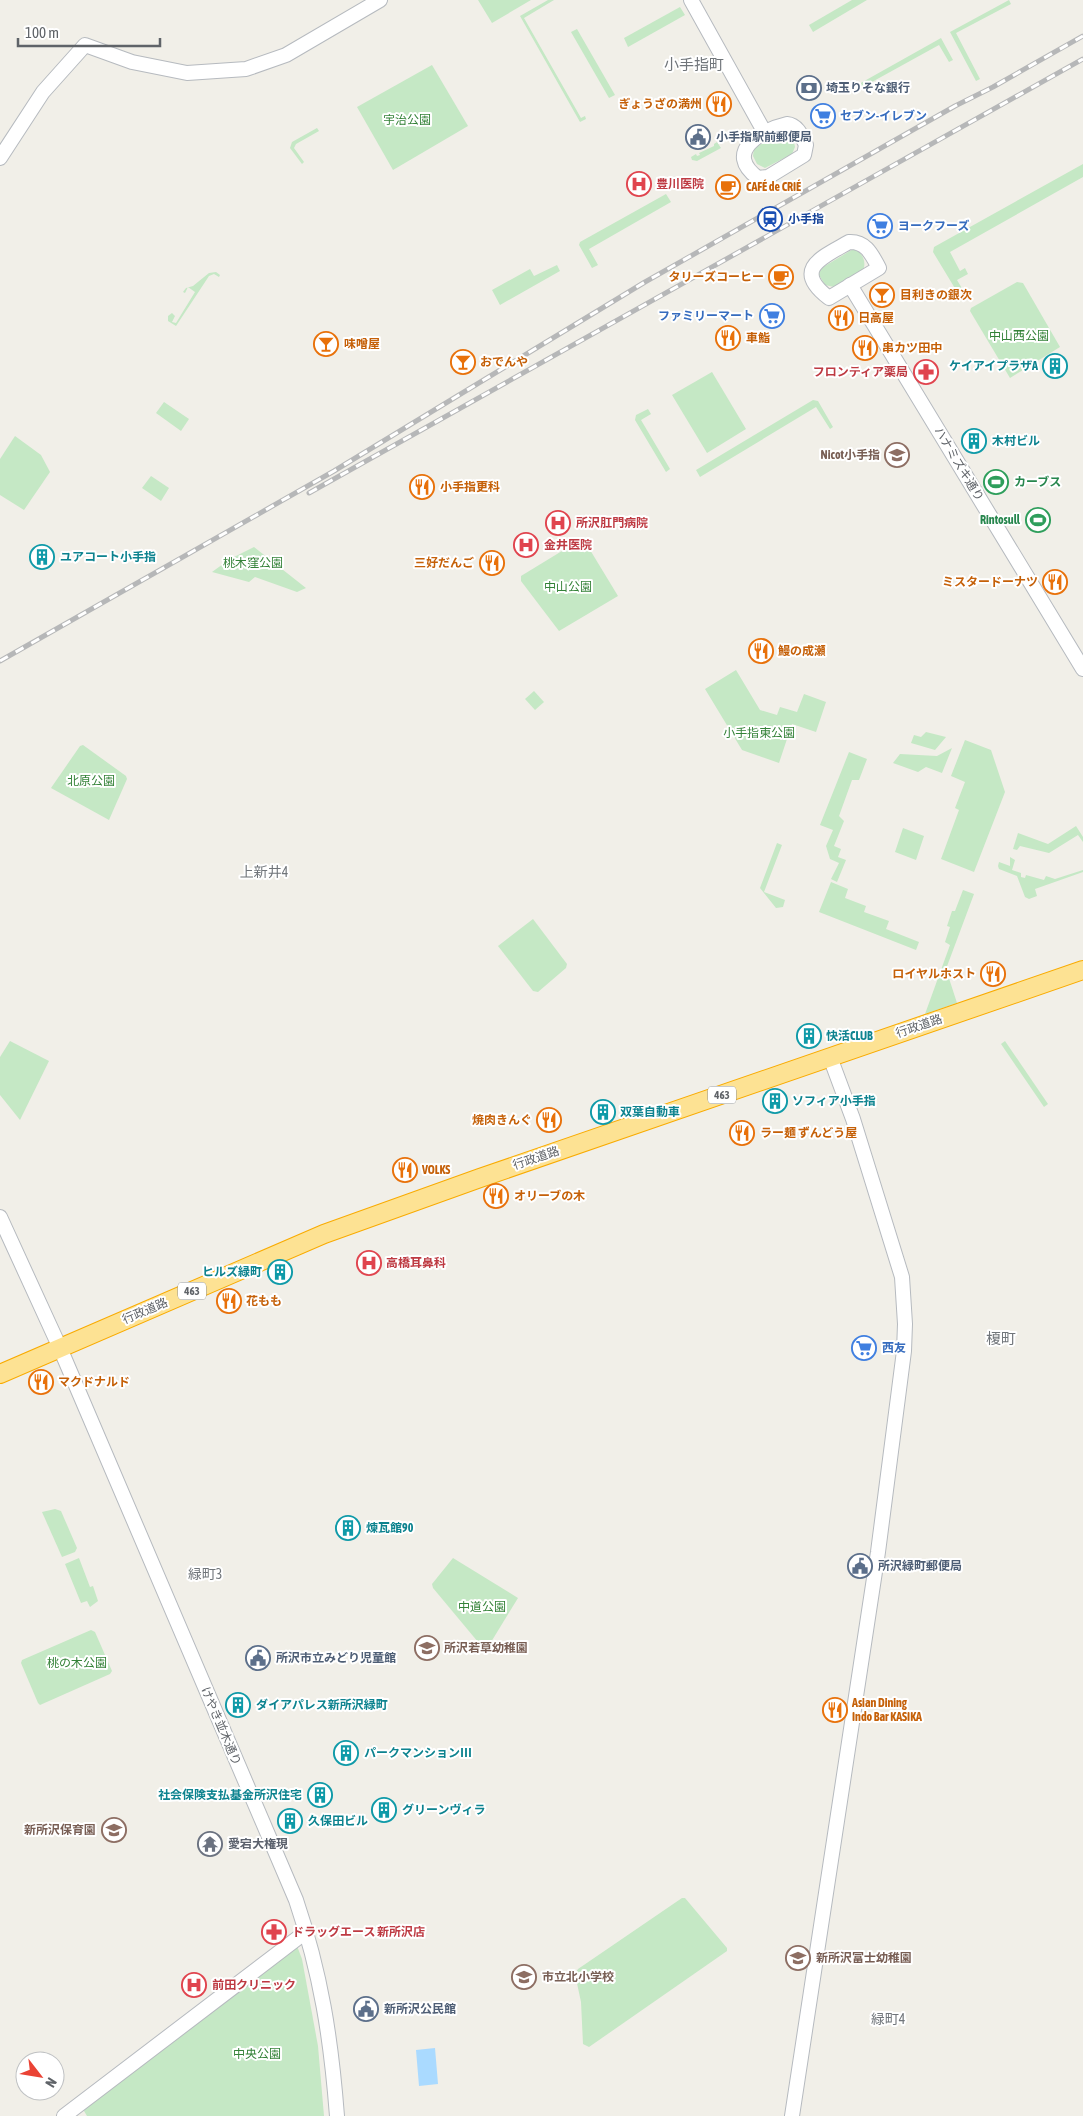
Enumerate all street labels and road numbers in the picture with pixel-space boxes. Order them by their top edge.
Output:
street label: ハナミズキ通り [931,424,987,504]
street label: 行政道路 [894,1012,944,1040]
road number: 463 [708,1086,736,1104]
street label: 行政道路 [511,1144,561,1172]
road number: 463 [178,1282,206,1300]
street label: 行政道路 [120,1295,170,1327]
street label: けやき並木通り [198,1685,244,1767]

